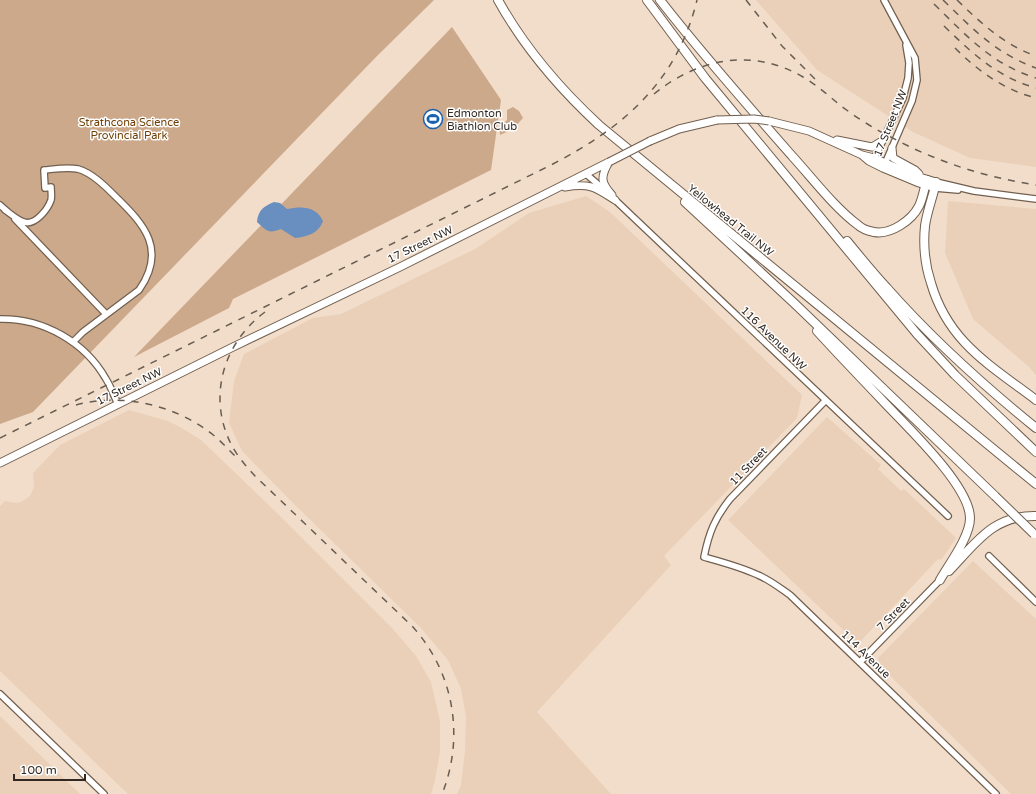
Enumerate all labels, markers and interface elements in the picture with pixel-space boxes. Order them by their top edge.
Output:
street label: 17 Street NW [871,88,910,159]
place label: Edmonton Biathlon Club [447,107,517,133]
sports icon: Edmonton Biathlon Club [422,108,444,130]
park label: Strathcona Science Provincial Park [79,116,179,142]
street label: Yellowhead Trail NW [685,182,776,259]
street label: 17 Street NW [385,223,455,266]
street label: 116 Avenue NW [738,304,809,373]
street label: 17 Street NW [94,365,164,408]
street label: 11 Street [727,445,770,488]
street label: 7 Street [874,595,912,634]
street label: 114 Avenue [838,628,893,681]
scale bar [14,756,85,782]
text: 100 m [20,763,57,777]

